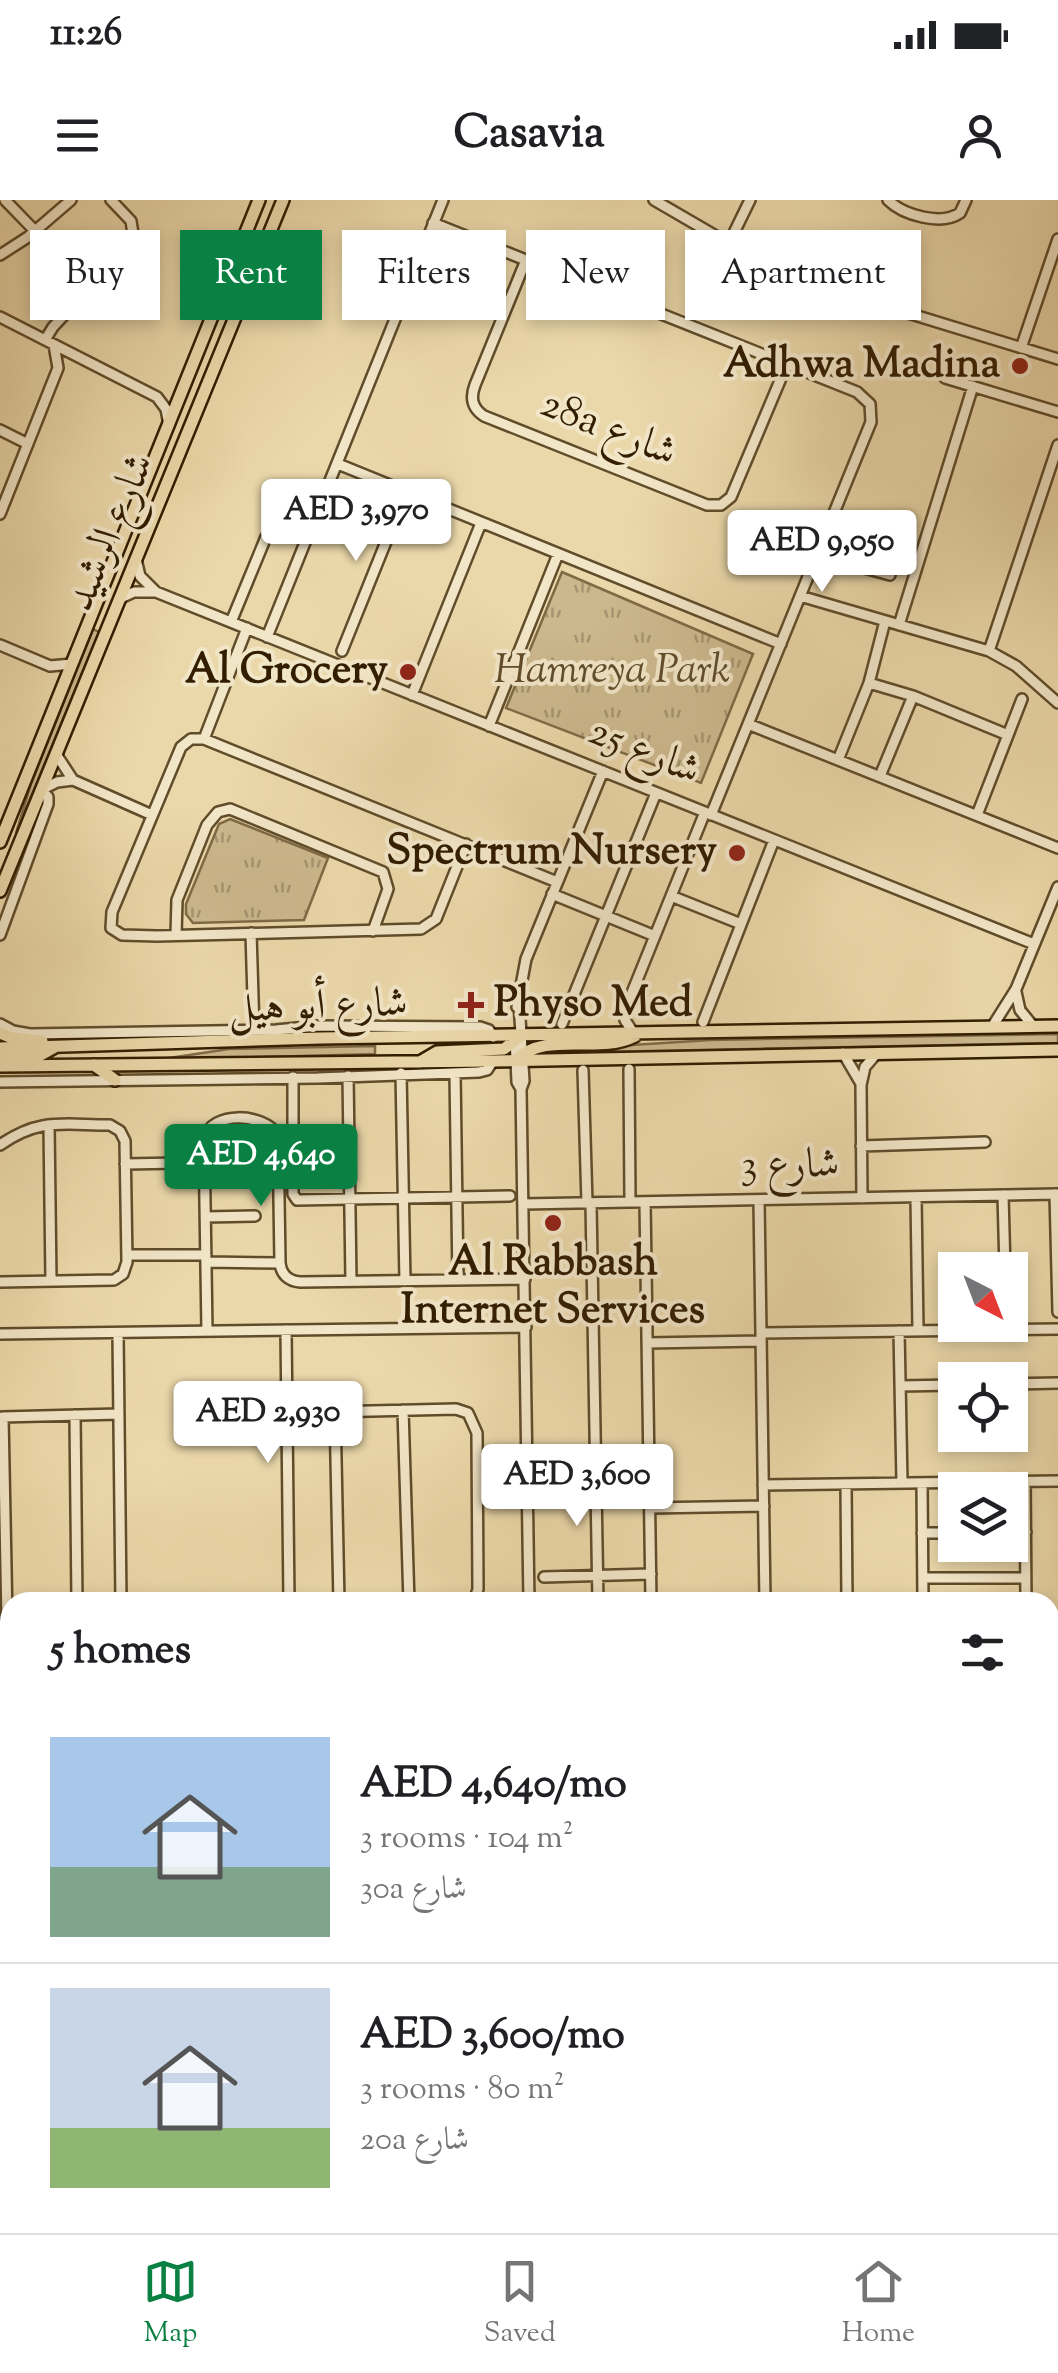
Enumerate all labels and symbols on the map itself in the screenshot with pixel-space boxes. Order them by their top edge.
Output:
place label: Adhwa Madina [723,336,1001,396]
marker: Adhwa Madina [1009,355,1031,377]
street label: 28a شارع [531,376,685,485]
street label: شارع الرشيد [52,445,173,622]
pin: AED 3,970 [242,479,470,564]
pin: AED 9,050 [708,510,936,595]
place label: Al Grocery [185,642,388,702]
park label: Hamreya Park [494,642,730,702]
marker: Al Grocery [397,661,419,683]
street label: شارع 25 [579,703,709,803]
place label: Spectrum Nursery [386,823,717,883]
marker: Spectrum Nursery [726,842,748,864]
street label: شارع أبو هيل [227,972,409,1042]
place label: Physo Med [494,975,693,1035]
marker: Physo Med [458,992,484,1018]
pin: AED 4,640 [147,1124,375,1209]
street label: شارع 3 [740,1136,840,1199]
marker: Al Rabbash Internet Services [542,1212,564,1234]
place label: Al Rabbash Internet Services [401,1234,705,1342]
north arrow [938,1252,1028,1342]
pin: AED 2,930 [154,1381,382,1466]
pin: AED 3,600 [463,1444,691,1529]

